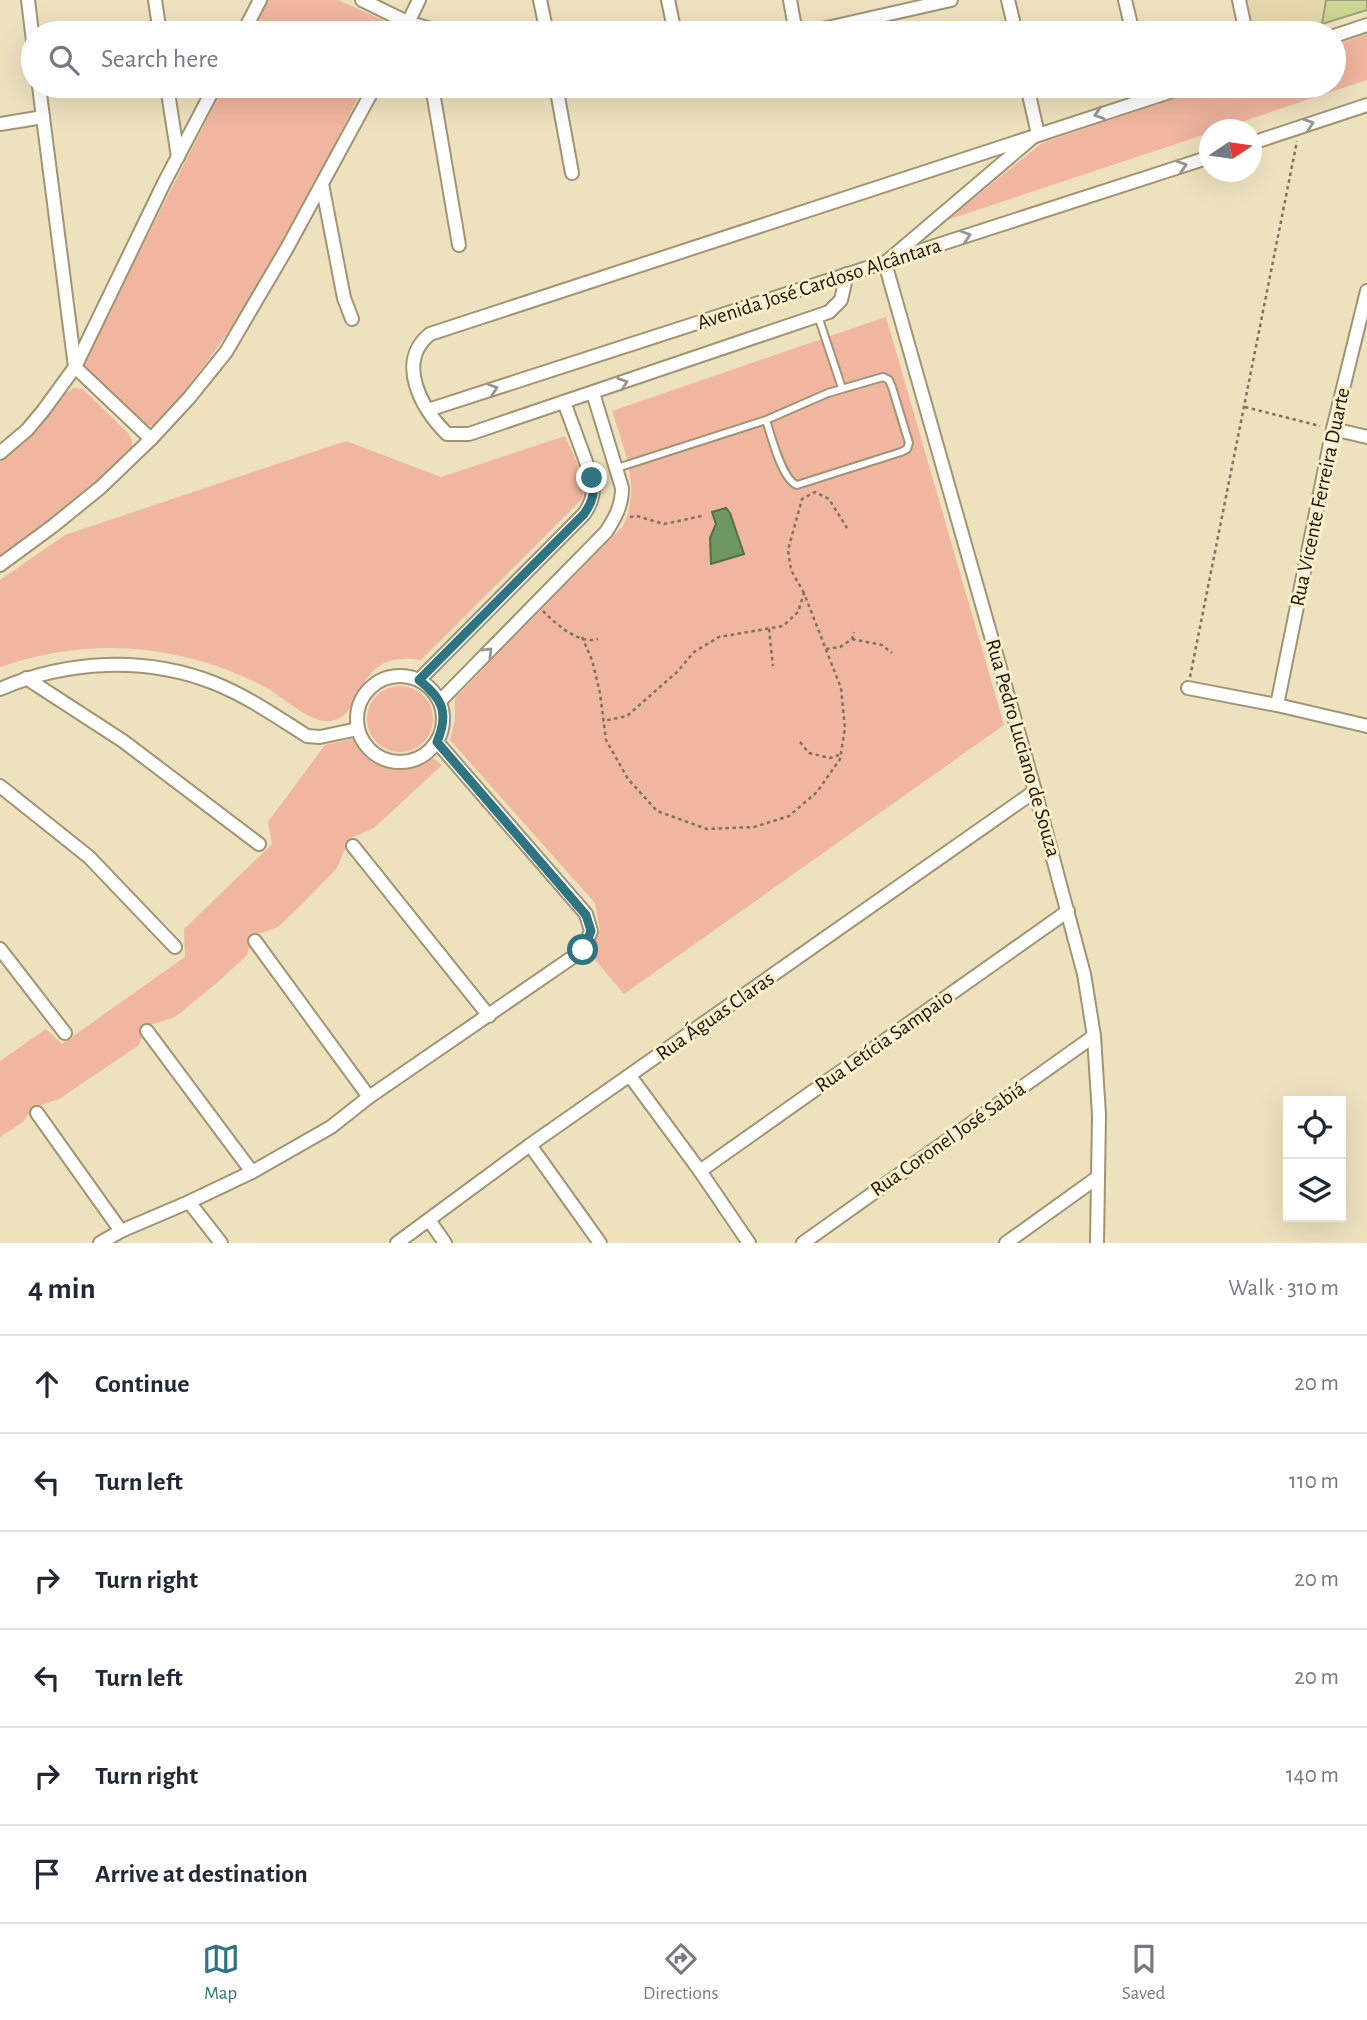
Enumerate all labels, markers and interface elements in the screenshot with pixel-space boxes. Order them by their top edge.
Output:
search box [21,21,1346,98]
icon: search [45,41,83,79]
text: Search here [101,46,219,72]
one-way arrow [1094,106,1106,120]
one-way arrow [1303,118,1315,133]
north arrow [1199,119,1262,182]
one-way arrow [1175,160,1188,174]
one-way arrow [959,230,971,245]
street label: Avenida José Cardoso Alcântara [694,234,944,333]
one-way arrow [616,377,628,391]
one-way arrow [486,383,498,397]
street label: Rua Vicente Ferreira Duarte [1287,386,1353,608]
route end [576,462,607,493]
street label: Rua Pedro Luciano de Souza [982,637,1064,860]
one-way arrow [480,648,492,660]
route start [567,934,598,965]
street label: Rua Águas Claras [651,966,778,1064]
street label: Rua Letícia Sampaio [811,986,957,1096]
street label: Rua Coronel José Sabiá [867,1078,1030,1200]
map controls [1283,1096,1346,1222]
button: locate [1283,1096,1346,1159]
button: layers [1283,1159,1346,1222]
text: 4 min [28,1274,96,1304]
text: Walk · 310 m [1228,1277,1339,1300]
icon: ahead [28,1365,66,1403]
text: Continue [95,1371,190,1397]
text: 20 m [1294,1372,1339,1395]
icon: left [28,1463,66,1501]
text: Turn left [95,1469,183,1495]
text: 110 m [1289,1470,1339,1493]
icon: right [28,1561,66,1599]
text: Turn right [95,1567,198,1593]
text: 20 m [1294,1568,1339,1591]
icon: left [28,1659,66,1697]
text: Turn left [95,1665,183,1691]
text: 20 m [1294,1666,1339,1689]
icon: right [28,1757,66,1795]
text: Turn right [95,1763,198,1789]
text: 140 m [1286,1764,1339,1787]
icon: arrive [28,1855,66,1893]
text: Arrive at destination [95,1861,308,1887]
tab: Map [202,1940,240,2005]
tab: Directions [643,1940,719,2005]
tab: Saved [1122,1940,1165,2005]

